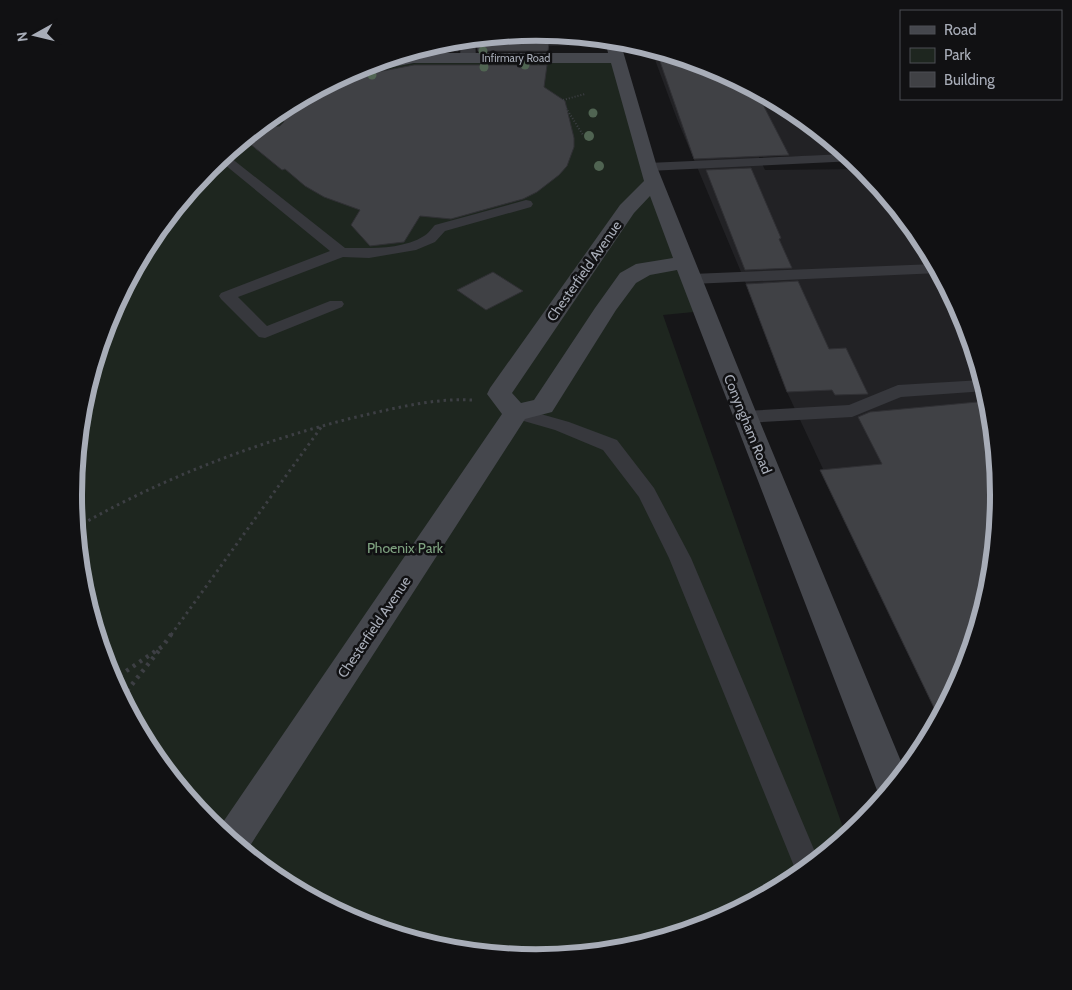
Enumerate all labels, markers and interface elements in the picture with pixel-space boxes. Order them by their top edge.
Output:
north arrow [10,10,60,60]
legend [900,10,1062,100]
text: Road [944,21,977,39]
text: N [13,31,32,43]
text: Park [944,46,971,64]
street label: Infirmary Road [482,51,550,65]
text: Building [944,71,995,89]
street label: Chesterfield Avenue [543,217,625,325]
street label: Conyngham Road [720,372,776,476]
park label: Phoenix Park [367,539,444,557]
street label: Chesterfield Avenue [333,573,415,681]

